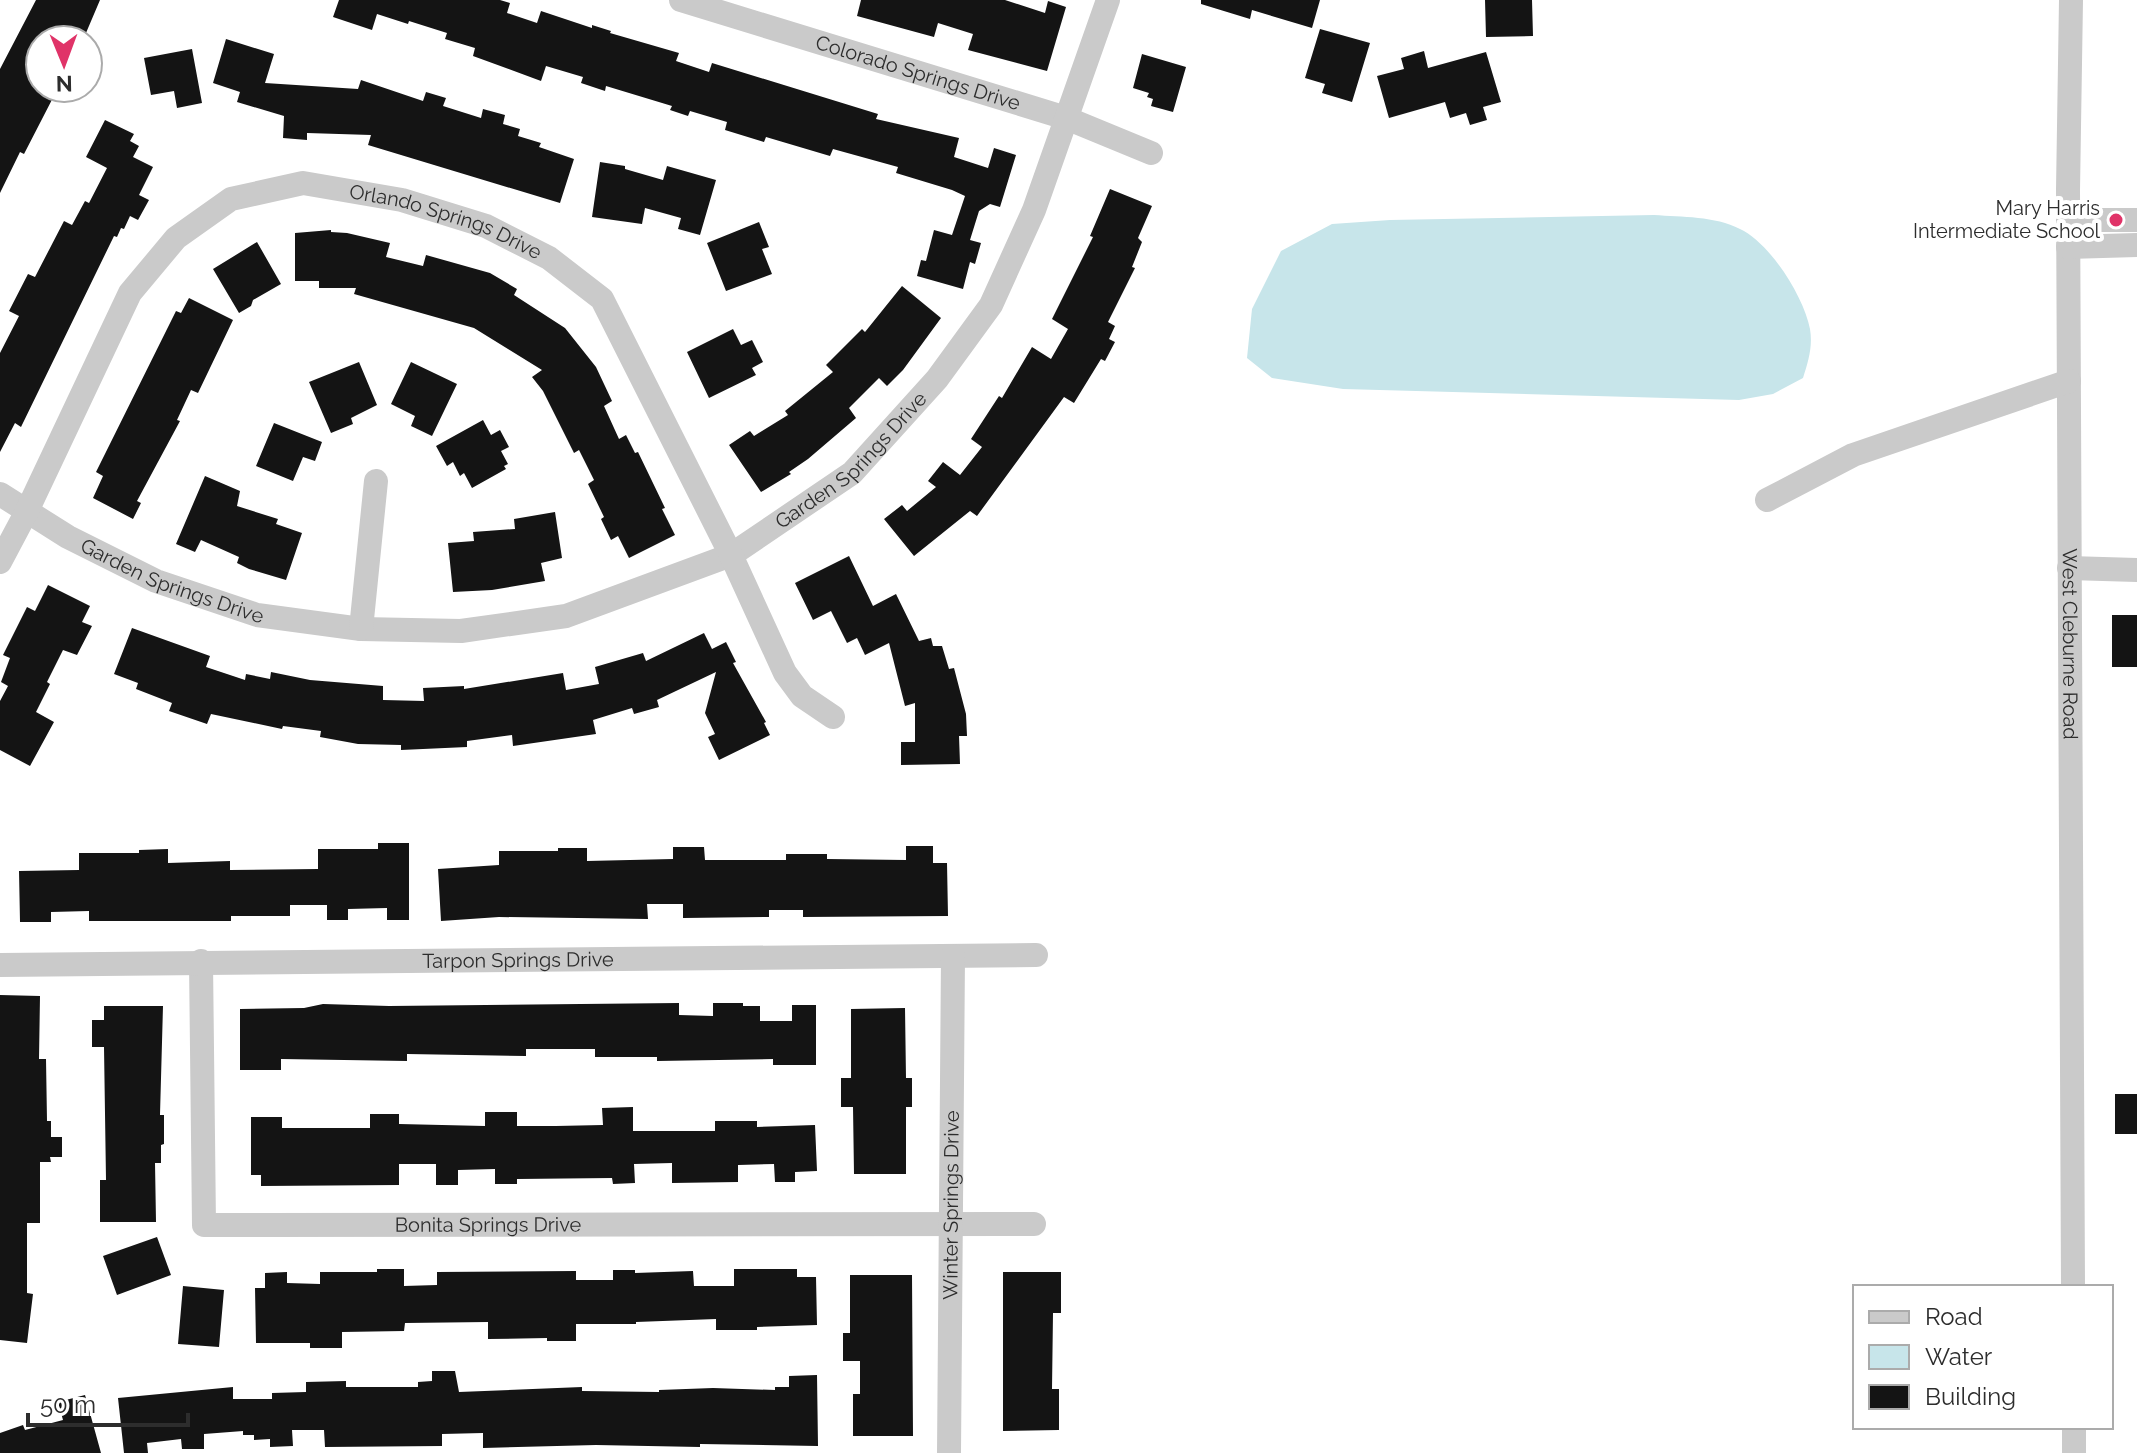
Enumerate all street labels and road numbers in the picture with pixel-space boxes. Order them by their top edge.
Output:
street label: Colorado Springs Drive [813,30,1024,115]
street label: Orlando Springs Drive [348,179,546,264]
street label: Garden Springs Drive [771,387,932,534]
street label: Garden Springs Drive [77,533,265,628]
street label: West Cleburne Road [2058,548,2083,740]
street label: Tarpon Springs Drive [422,947,614,973]
street label: Winter Springs Drive [938,1110,964,1300]
street label: Bonita Springs Drive [395,1213,581,1237]

